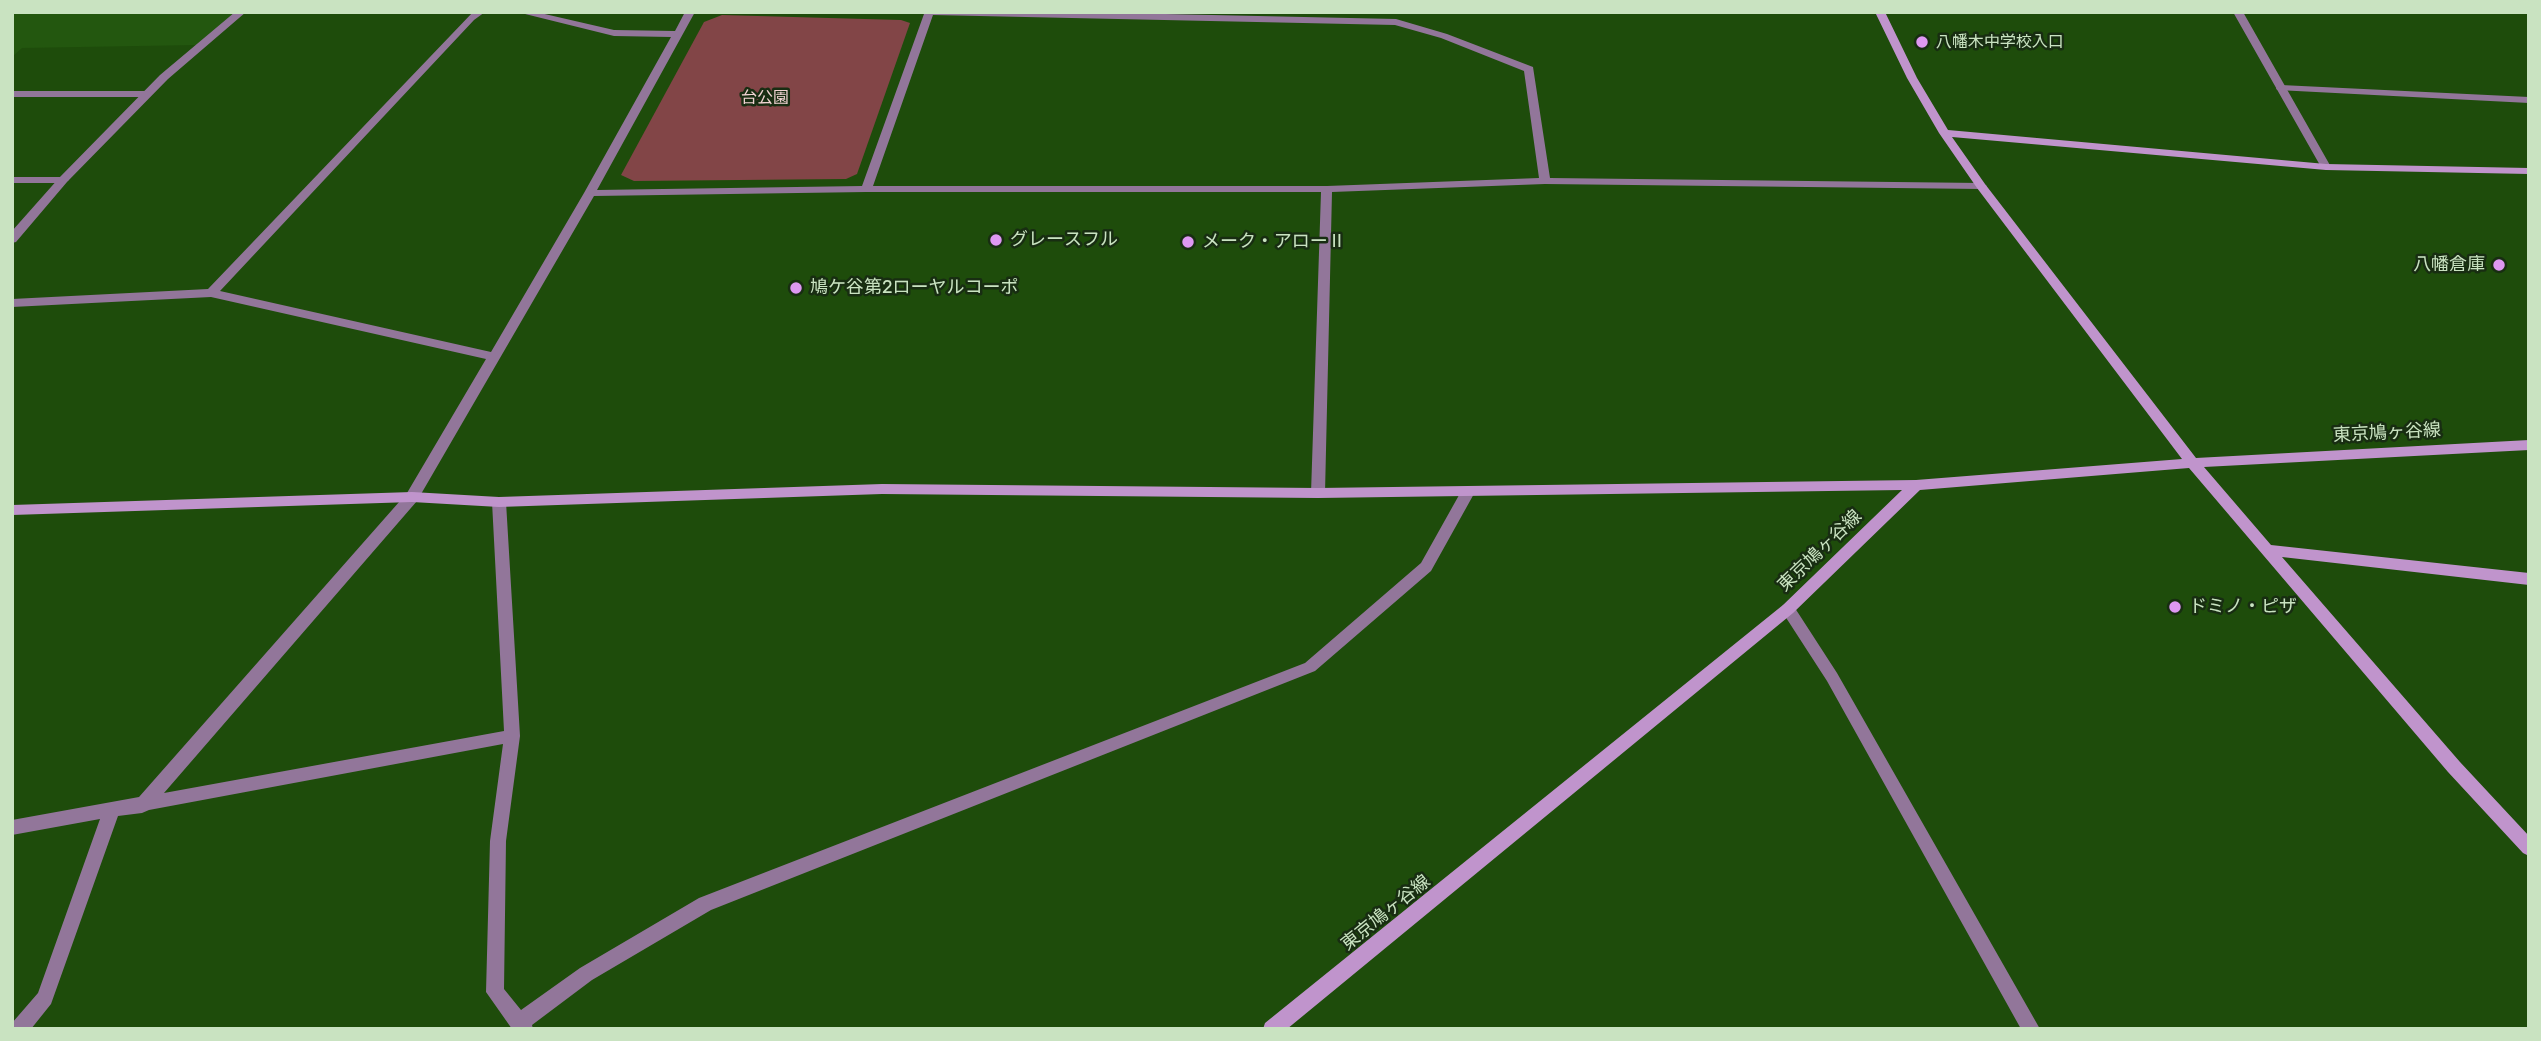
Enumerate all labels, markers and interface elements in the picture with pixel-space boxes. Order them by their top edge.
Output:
place label: 八幡木中学校入口 [1936,32,2064,52]
marker: 八幡木中学校入口 [1914,34,1930,50]
park label: 台公園 [741,88,789,108]
place label: グレースフル [1010,229,1118,251]
place label: メーク・アローⅡ [1202,231,1346,253]
marker: グレースフル [988,232,1004,248]
marker: メーク・アローⅡ [1180,234,1196,250]
place label: 八幡倉庫 [2413,254,2485,276]
marker: 八幡倉庫 [2491,257,2507,273]
place label: 鳩ケ谷第2ローヤルコーポ [810,277,1019,299]
marker: 鳩ケ谷第2ローヤルコーポ [788,280,804,296]
street label: 東京鳩ヶ谷線 [2333,419,2441,447]
street label: 東京鳩ヶ谷線 [1774,506,1866,596]
place label: ドミノ・ピザ [2189,596,2297,618]
marker: ドミノ・ピザ [2167,599,2183,615]
street label: 東京鳩ヶ谷線 [1337,871,1435,955]

